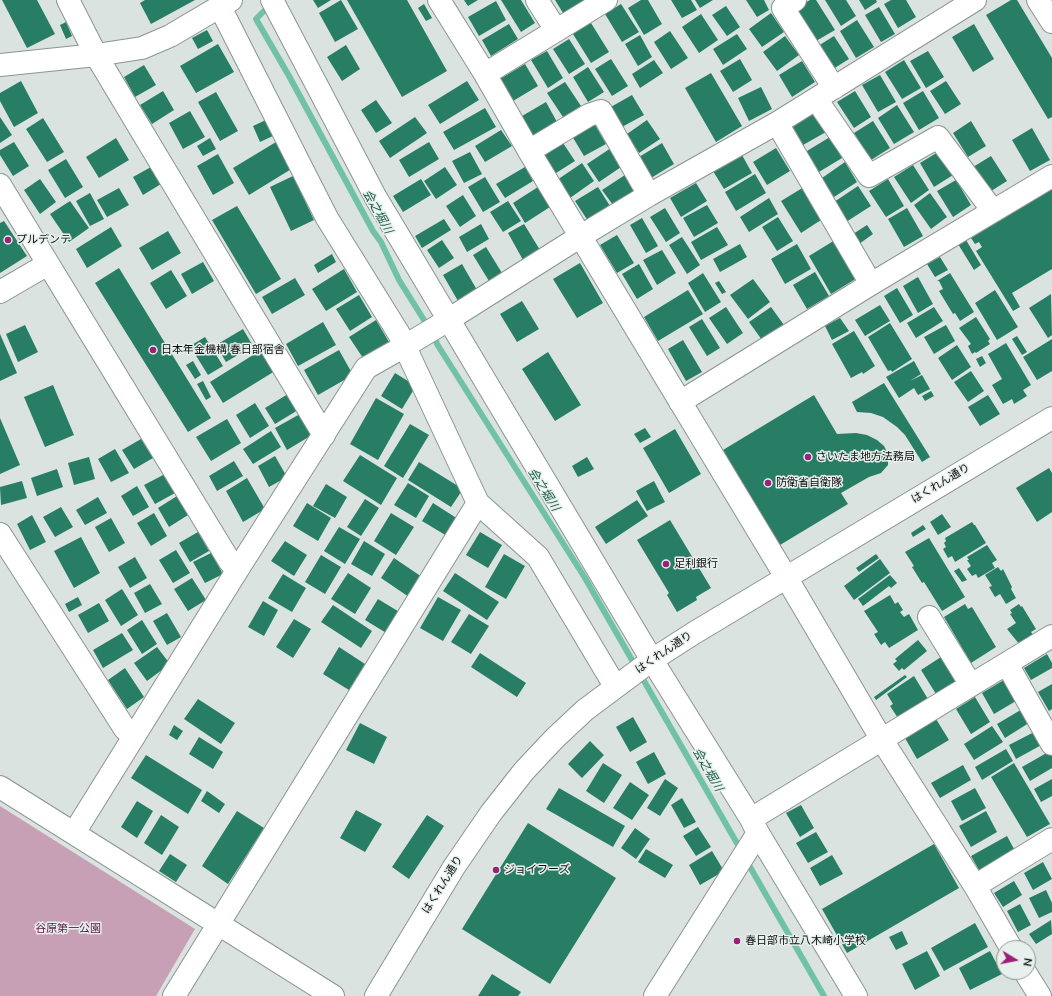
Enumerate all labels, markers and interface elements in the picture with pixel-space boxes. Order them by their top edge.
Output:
water label: 会之堀川 [359,188,395,236]
place label: プルデンテ [16,233,71,247]
marker: プルデンテ [3,235,13,245]
place label: 日本年金機構 春日部宿舎 [161,343,285,357]
marker: 日本年金機構 春日部宿舎 [148,345,158,355]
place label: さいたま地方法務局 [816,450,915,464]
marker: さいたま地方法務局 [803,452,813,462]
street label: はくれん通り [909,461,973,507]
water label: 会之堀川 [524,466,562,514]
place label: 防衛省自衛隊 [776,476,842,490]
marker: 防衛省自衛隊 [763,478,773,488]
place label: 足利銀行 [674,557,718,571]
marker: 足利銀行 [661,559,671,569]
street label: はくれん通り [633,629,695,677]
water label: 会之堀川 [689,746,725,794]
street label: はくれん通り [420,854,466,916]
place label: ジョイフーズ [504,863,570,877]
marker: ジョイフーズ [491,865,501,875]
park label: 谷原第一公園 [35,922,101,936]
place label: 春日部市立八木崎小学校 [745,934,866,948]
marker: 春日部市立八木崎小学校 [732,936,742,946]
north arrow [996,940,1036,980]
text: N [1019,957,1035,967]

